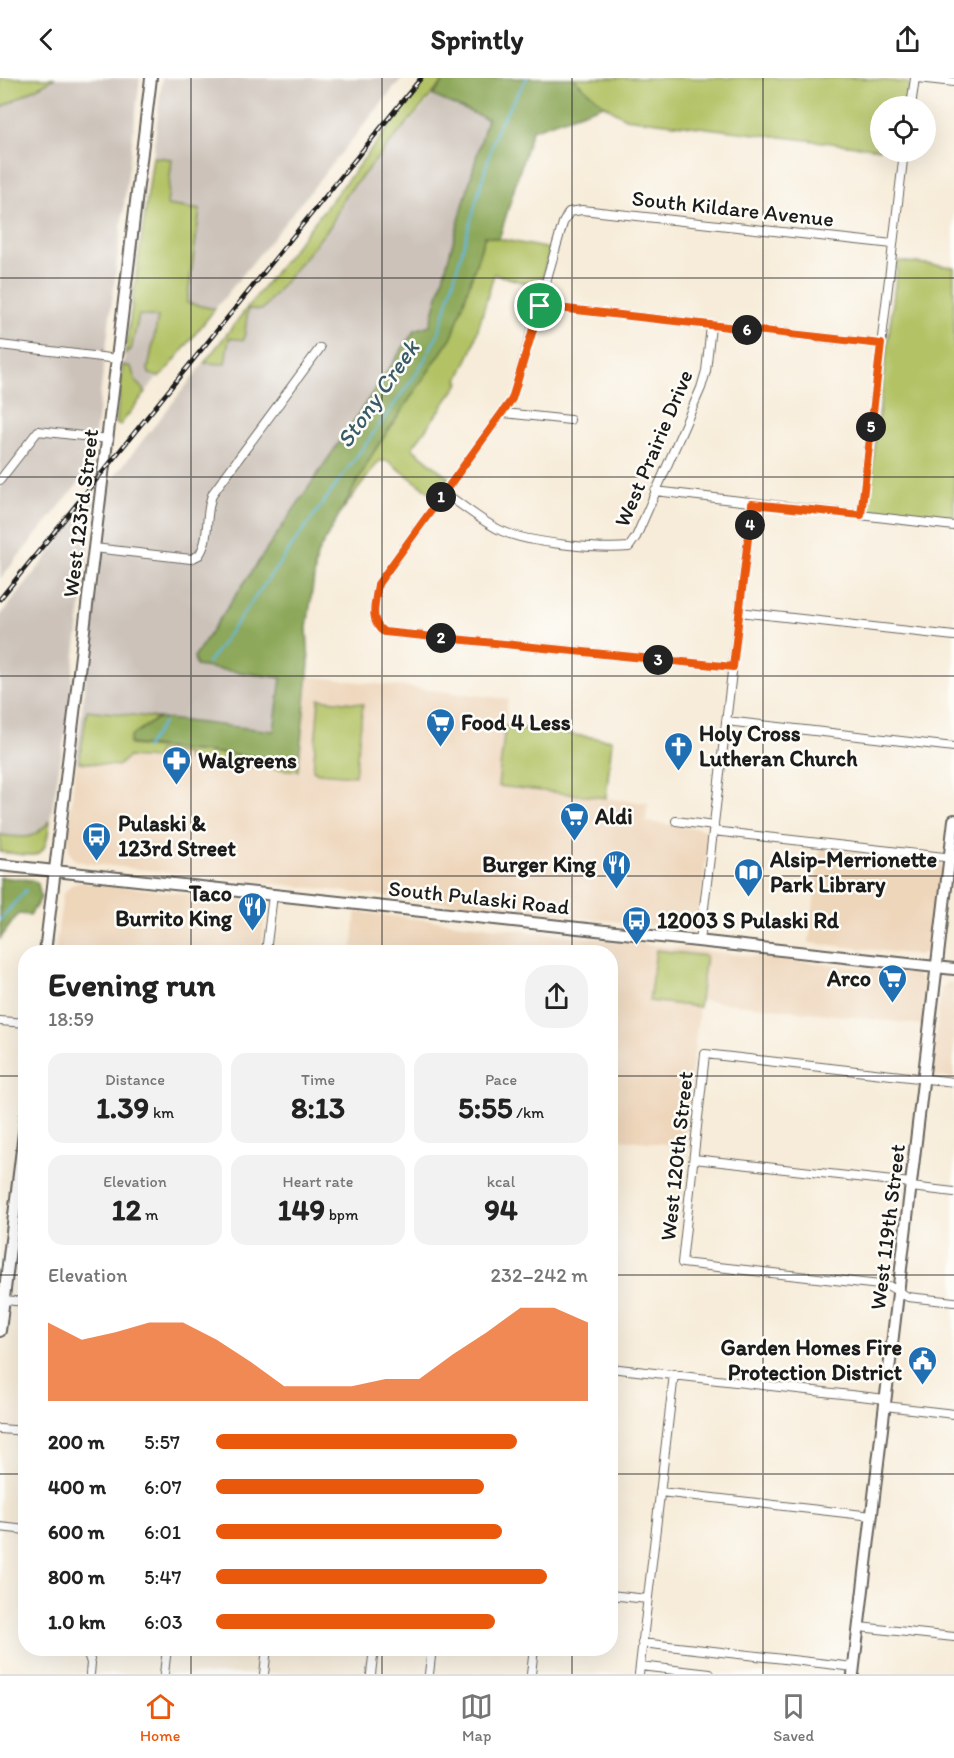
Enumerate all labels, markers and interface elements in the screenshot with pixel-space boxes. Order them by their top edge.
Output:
icon: back [30,23,63,56]
text: Sprintly [431,23,523,56]
icon: share [891,23,924,56]
map controls [870,96,936,162]
button: locate [870,96,936,162]
street label: South Kildare Avenue [631,184,835,233]
pin [514,280,565,331]
icon: arrive [523,289,556,322]
pin: 6 [732,315,762,345]
text: 6 [743,320,751,339]
water label: Stony Creek [330,333,426,453]
street label: West Prairie Drive [608,366,699,531]
pin: 5 [856,412,886,442]
text: 5 [867,417,875,436]
street label: West 123rd Street [57,427,104,599]
pin: 1 [426,482,456,512]
text: 1 [437,487,445,506]
pin: 4 [735,510,765,540]
text: 4 [745,515,755,534]
pin: 2 [426,623,456,653]
text: 2 [437,628,445,647]
pin: 3 [643,645,673,675]
text: 3 [654,650,662,669]
supermarket icon: Food 4 Less [424,706,456,748]
place label: Food 4 Less [461,709,571,736]
place label: Holy Cross Lutheran Church [699,720,858,772]
church icon: Holy Cross Lutheran Church [662,730,694,772]
pharmacy icon: Walgreens [161,744,193,786]
place label: Walgreens [198,747,297,774]
supermarket icon: Aldi [558,800,590,842]
place label: Aldi [594,803,633,830]
place label: Pulaski & 123rd Street [118,810,237,862]
bus stop icon: Pulaski & 123rd Street [81,820,113,862]
place label: Alsip-Merrionette Park Library [769,846,937,898]
restaurant icon: Burger King [601,848,633,890]
place label: Burger King [482,851,597,878]
library icon: Alsip-Merrionette Park Library [733,856,765,898]
street label: South Pulaski Road [387,875,571,920]
place label: Taco Burrito King [115,880,233,932]
restaurant icon: Taco Burrito King [237,890,269,932]
bus stop icon: 12003 S Pulaski Rd [620,904,652,946]
place label: 12003 S Pulaski Rd [657,907,840,934]
supermarket icon: Arco [876,962,908,1004]
text: Evening run [48,965,215,1004]
button: share [525,965,588,1028]
place label: Arco [826,965,871,992]
text: 18:59 [48,1007,94,1031]
text: Distance [105,1070,165,1089]
text: Time [301,1070,335,1089]
text: Pace [485,1070,517,1089]
street label: West 120th Street [654,1070,699,1242]
text: 1.39 [96,1089,149,1126]
text: 8:13 [291,1089,345,1126]
text: 5:55 [458,1089,513,1126]
text: km [149,1103,174,1122]
text: /km [513,1103,544,1122]
street label: West 119th Street [864,1143,911,1312]
text: Elevation [103,1172,167,1191]
text: Heart rate [283,1172,353,1191]
text: kcal [487,1172,515,1191]
text: 12 [112,1191,141,1228]
text: 149 [278,1191,325,1228]
text: 94 [484,1191,518,1228]
text: m [141,1205,158,1224]
text: bpm [325,1205,358,1224]
text: Elevation [48,1263,127,1287]
text: 232–242 m [491,1263,588,1287]
place label: Garden Homes Fire Protection District [720,1334,903,1386]
public building icon: Garden Homes Fire Protection District [907,1344,939,1386]
text: 200 m [48,1430,104,1454]
text: 5:57 [144,1430,180,1454]
text: 400 m [48,1475,106,1499]
text: 6:07 [144,1475,182,1499]
text: 600 m [48,1520,105,1544]
text: 6:01 [144,1520,181,1544]
text: 800 m [48,1565,105,1589]
text: 5:47 [144,1565,181,1589]
text: 1.0 km [48,1610,105,1634]
text: 6:03 [144,1610,183,1634]
tab: Home [140,1690,180,1745]
tab: Map [460,1690,493,1745]
tab: Saved [773,1690,814,1745]

